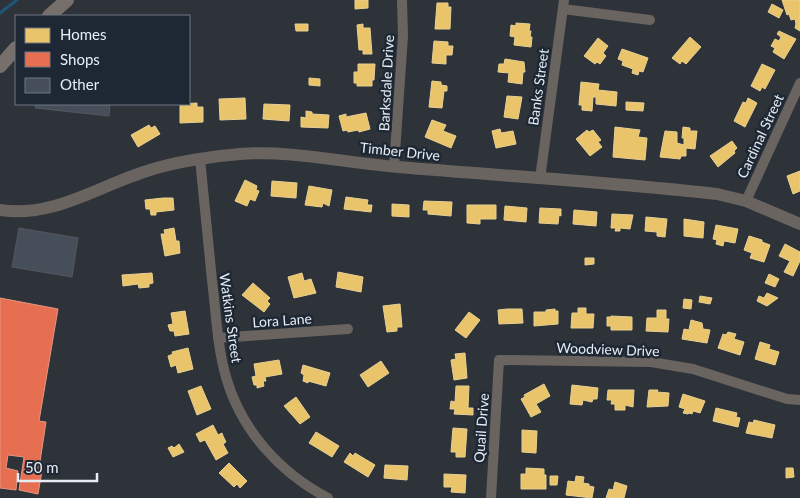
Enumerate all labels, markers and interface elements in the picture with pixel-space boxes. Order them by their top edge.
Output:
legend [15,15,190,105]
text: Homes [60,25,106,43]
street label: Barksdale Drive [375,34,397,132]
street label: Banks Street [524,48,552,126]
text: Shops [60,50,100,68]
text: Other [60,75,100,93]
street label: Cardinal Street [733,91,787,181]
street label: Timber Drive [359,138,441,164]
street label: Watkins Street [216,272,246,364]
street label: Lora Lane [252,309,312,331]
street label: Woodview Drive [556,339,660,359]
street label: Quail Drive [470,393,492,463]
scale bar [18,450,96,482]
text: 50 m [25,458,59,476]

